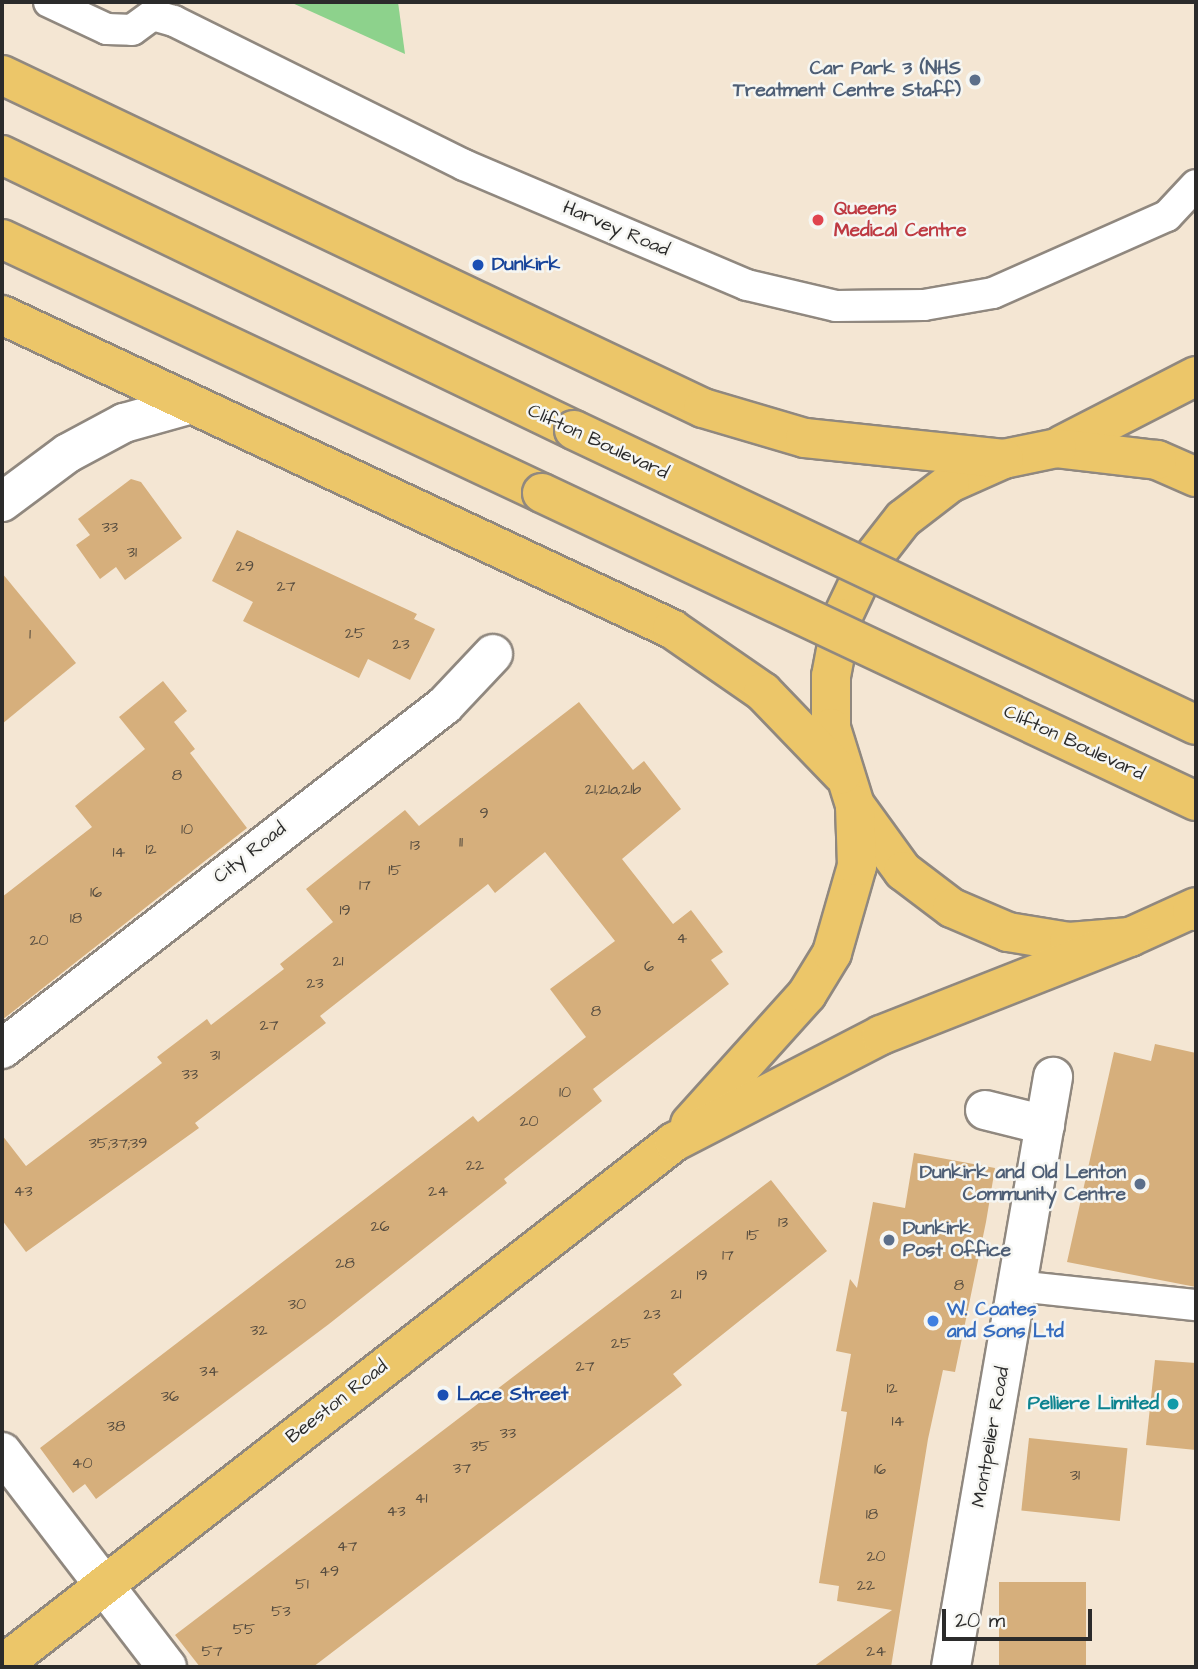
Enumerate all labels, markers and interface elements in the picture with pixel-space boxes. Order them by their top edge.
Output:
place label: Car Park 3 (NHS Treatment Centre Staff) [733,58,961,102]
marker: Car Park 3 (NHS Treatment Centre Staff) [967,72,983,88]
street label: Harvey Road [559,196,673,262]
place label: Queens Medical Centre [834,198,967,242]
marker: Queens Medical Centre [808,210,828,230]
place label: Dunkirk [492,254,560,276]
marker: Dunkirk [470,257,486,273]
street label: Clifton Boulevard [524,399,672,485]
house number: 33 [102,517,118,537]
house number: 31 [127,542,137,562]
house number: 29 [236,556,254,576]
house number: 27 [276,576,295,596]
house number: 25 [345,623,365,643]
house number: 1 [29,624,31,644]
house number: 23 [392,634,410,654]
street label: Clifton Boulevard [1000,700,1148,786]
house number: 8 [172,765,182,785]
house number: 21,21a,21b [585,779,641,799]
house number: 9 [479,803,489,823]
street label: City Road [209,818,291,888]
house number: 10 [181,819,193,839]
house number: 11 [459,832,463,852]
house number: 13 [410,835,420,855]
house number: 12 [145,839,157,859]
house number: 14 [113,842,125,862]
house number: 15 [388,860,402,880]
house number: 17 [359,875,371,895]
house number: 16 [90,882,102,902]
house number: 19 [339,900,351,920]
house number: 18 [70,908,82,928]
house number: 4 [677,928,687,948]
house number: 20 [29,930,49,950]
house number: 21 [332,951,344,971]
house number: 6 [644,956,654,976]
house number: 23 [306,973,324,993]
house number: 8 [591,1001,601,1021]
house number: 27 [260,1015,278,1035]
house number: 31 [210,1045,220,1065]
house number: 33 [182,1064,198,1084]
house number: 10 [559,1082,571,1102]
house number: 20 [519,1111,539,1131]
house number: 35;37;39 [89,1133,147,1153]
house number: 22 [466,1155,484,1175]
place label: Dunkirk and Old Lenton Community Centre [920,1162,1126,1206]
marker: Dunkirk and Old Lenton Community Centre [1132,1176,1148,1192]
house number: 43 [13,1181,33,1201]
house number: 24 [428,1181,448,1201]
house number: 13 [778,1212,788,1232]
house number: 26 [370,1216,390,1236]
place label: Dunkirk Post Office [903,1218,1011,1262]
house number: 15 [746,1225,760,1245]
marker: Dunkirk Post Office [881,1232,897,1248]
house number: 17 [722,1245,734,1265]
house number: 28 [335,1253,355,1273]
house number: 19 [696,1265,708,1285]
house number: 8 [954,1275,964,1295]
house number: 21 [670,1284,682,1304]
house number: 30 [288,1294,306,1314]
place label: W. Coates and Sons Ltd [947,1299,1064,1343]
house number: 23 [643,1304,661,1324]
marker: W. Coates and Sons Ltd [925,1313,941,1329]
house number: 32 [250,1320,268,1340]
house number: 25 [611,1333,631,1353]
street label: Beeston Road [282,1355,392,1449]
house number: 27 [576,1356,594,1376]
house number: 34 [199,1361,219,1381]
street label: Montpelier Road [967,1365,1015,1509]
house number: 12 [886,1378,898,1398]
place label: Lace Street [457,1384,568,1406]
house number: 36 [161,1386,179,1406]
marker: Lace Street [435,1387,451,1403]
place label: Pelliere Limited [1028,1393,1159,1415]
marker: Pelliere Limited [1165,1396,1181,1412]
house number: 14 [892,1411,904,1431]
house number: 38 [107,1416,125,1436]
house number: 33 [500,1423,516,1443]
house number: 35 [470,1436,490,1456]
house number: 40 [72,1453,92,1473]
house number: 37 [453,1458,471,1478]
house number: 16 [874,1459,886,1479]
house number: 31 [1070,1465,1080,1485]
house number: 41 [415,1488,427,1508]
house number: 43 [386,1501,406,1521]
house number: 18 [866,1504,878,1524]
house number: 47 [337,1536,357,1556]
house number: 20 [866,1546,886,1566]
house number: 49 [319,1561,339,1581]
house number: 51 [295,1574,309,1594]
house number: 22 [857,1575,875,1595]
scale bar [946,1596,1096,1640]
house number: 53 [271,1601,291,1621]
text: 20 m [955,1606,1005,1635]
house number: 55 [233,1619,255,1639]
house number: 57 [201,1641,223,1661]
house number: 24 [866,1641,886,1661]

